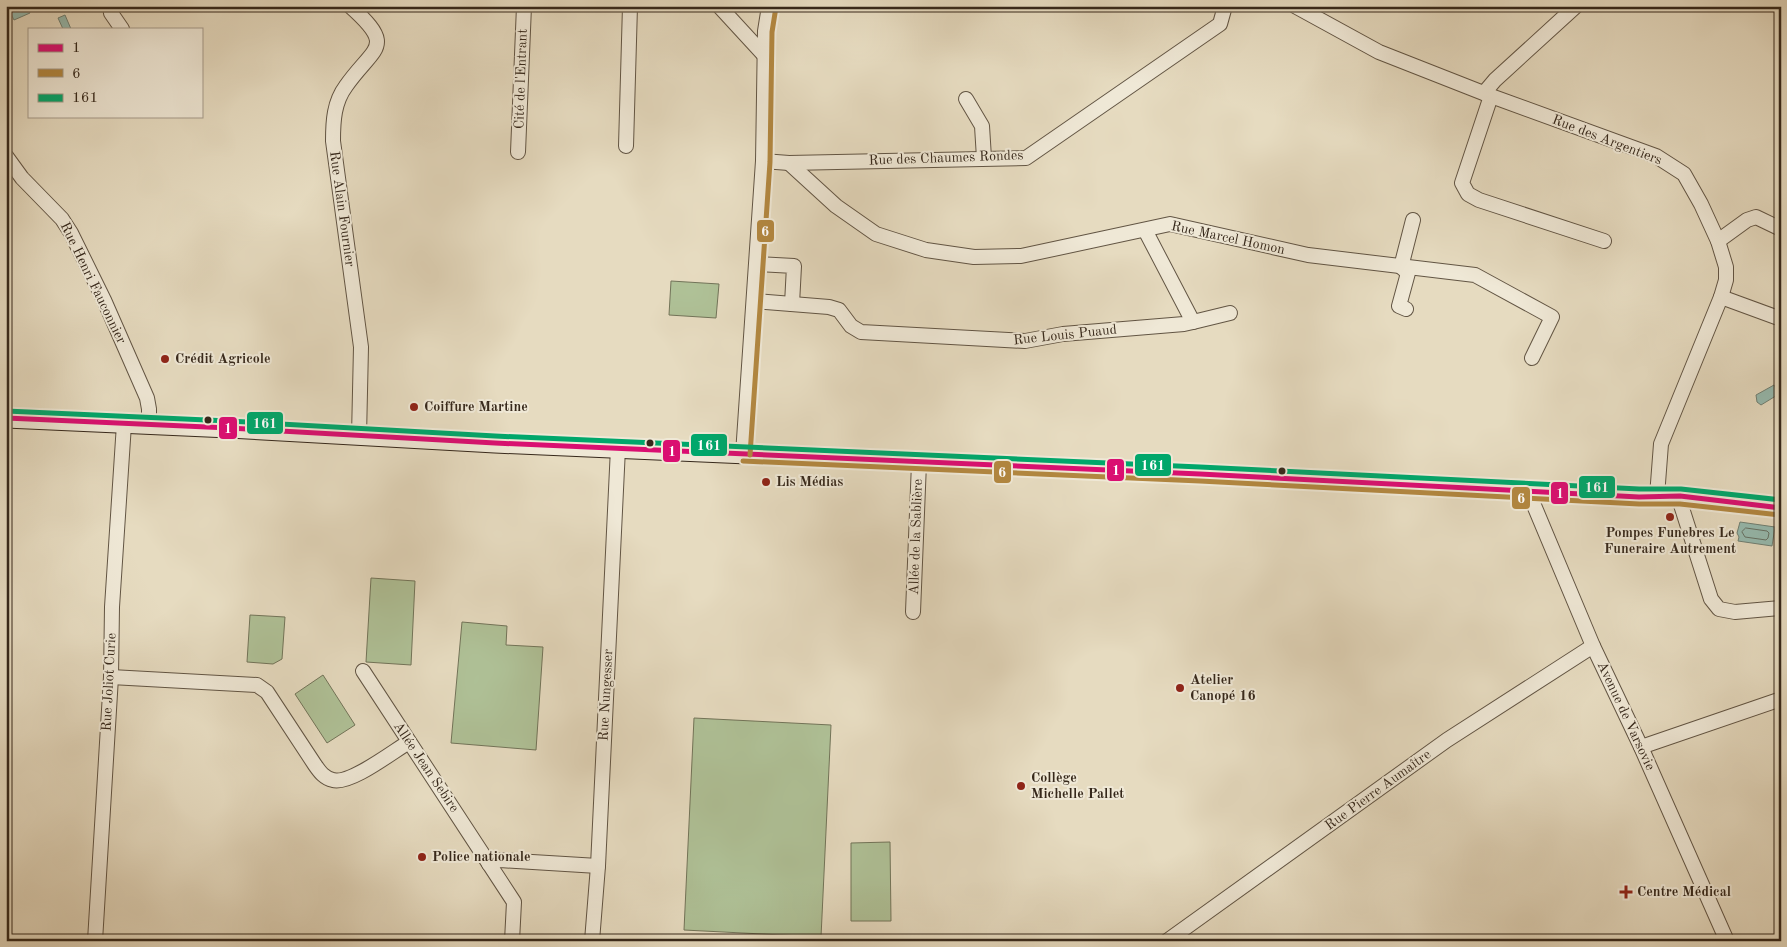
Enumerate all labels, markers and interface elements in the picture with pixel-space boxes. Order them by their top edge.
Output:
legend [28,28,202,118]
street label: Cité de l'Entrant [512,28,530,129]
text: 1 [72,41,81,56]
text: 6 [72,67,81,82]
text: 161 [72,91,98,106]
street label: Rue des Argentiers [1550,113,1664,167]
street label: Rue des Chaumes Rondes [868,148,1024,168]
street label: Rue Alain Fournier [327,150,357,268]
line badge: 6 [756,219,775,243]
street label: Rue Marcel Homon [1170,219,1287,257]
street label: Rue Henri Fauconnier [57,220,129,346]
text: 6 [761,225,769,239]
street label: Rue Louis Puaud [1012,323,1118,347]
place label: Crédit Agricole [175,352,271,366]
marker: Crédit Agricole [159,353,171,365]
place label: Coiffure Martine [424,400,528,414]
marker: Coiffure Martine [408,401,420,413]
line badge: 161 [246,411,284,435]
unlabelled marker [203,415,213,425]
line badge: 1 [218,416,238,440]
text: 161 [253,417,277,431]
text: 1 [224,422,232,436]
line badge: 161 [690,433,728,457]
unlabelled marker [645,438,655,448]
line badge: 1 [662,439,681,463]
text: 161 [697,439,721,453]
text: 1 [668,445,676,459]
line badge: 161 [1134,453,1172,477]
line badge: 1 [1106,458,1125,482]
text: 161 [1141,459,1165,473]
line badge: 6 [993,460,1012,484]
text: 1 [1112,464,1120,478]
text: 6 [998,466,1006,480]
unlabelled marker [1277,466,1287,476]
place label: Lis Médias [776,475,843,489]
line badge: 161 [1578,475,1616,499]
marker: Lis Médias [760,476,772,488]
street label: Allée de la Sablière [907,479,925,595]
line badge: 1 [1550,481,1569,505]
text: 161 [1585,481,1609,495]
line badge: 6 [1511,486,1531,510]
text: 1 [1556,487,1564,501]
text: 6 [1517,492,1525,506]
marker: Pompes Funebres Le Funeraire Autrement [1664,511,1676,523]
place label: Pompes Funebres Le Funeraire Autrement [1604,526,1736,556]
street label: Rue Joliot Curie [99,632,119,732]
street label: Rue Nungesser [597,648,615,741]
street label: Avenue de Varsovie [1595,659,1657,773]
place label: Atelier Canopé 16 [1190,673,1256,703]
marker: Atelier Canopé 16 [1174,682,1186,694]
street label: Allée Jean Sebire [391,719,461,815]
street label: Rue Pierre Aumaître [1323,747,1433,833]
place label: Collège Michelle Pallet [1031,771,1124,801]
marker: Collège Michelle Pallet [1015,780,1027,792]
place label: Police nationale [432,850,531,864]
marker: Police nationale [416,851,428,863]
marker: Centre Médical [1619,885,1633,899]
place label: Centre Médical [1637,885,1731,899]

